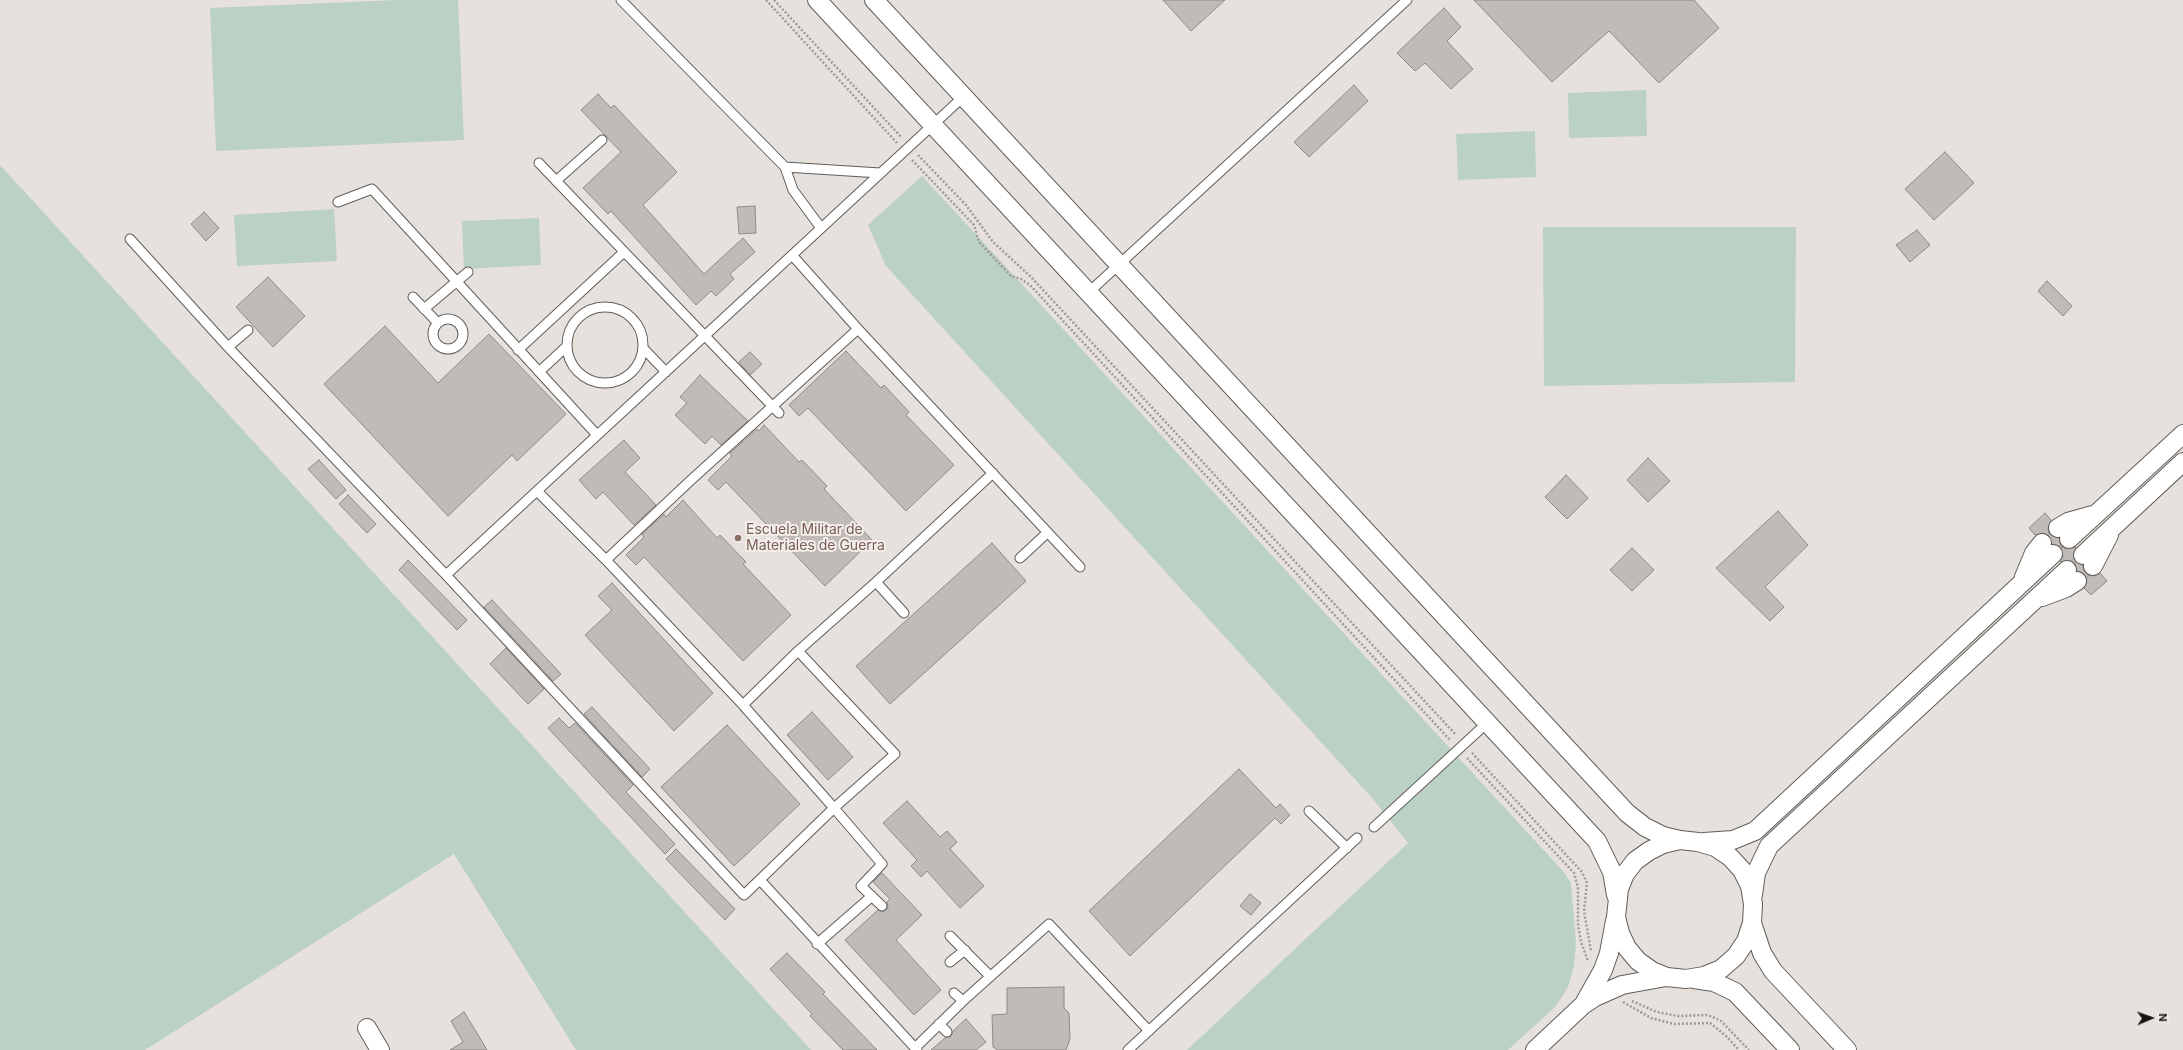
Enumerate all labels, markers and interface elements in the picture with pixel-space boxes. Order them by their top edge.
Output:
place label: Escuela Militar de Materiales de Guerra [746,522,885,554]
marker: Escuela Militar de Materiales de Guerra [733,533,743,543]
north arrow [2131,998,2171,1038]
text: N [2156,1013,2170,1022]

